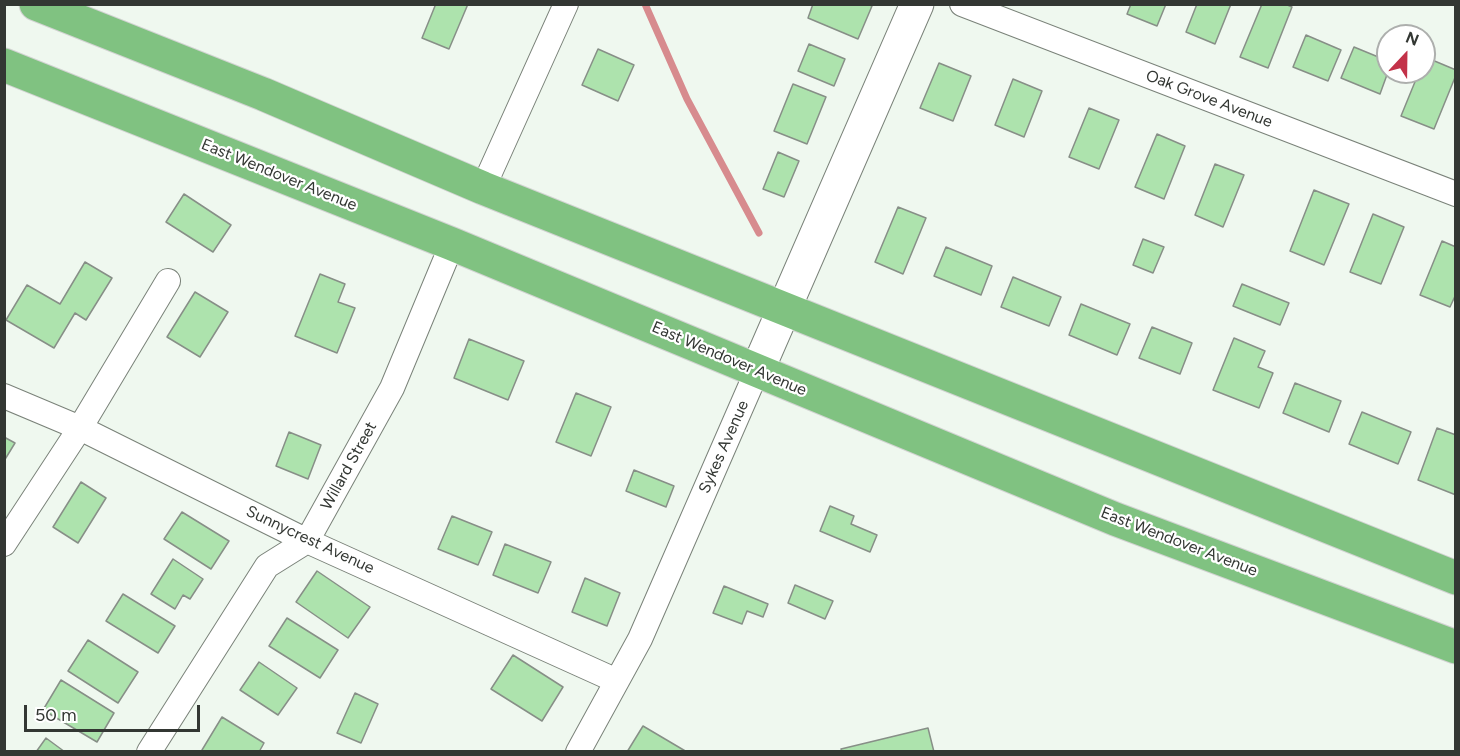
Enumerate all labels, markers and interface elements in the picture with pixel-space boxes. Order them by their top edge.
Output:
north arrow [1376,24,1436,84]
text: N [1403,28,1421,50]
street label: Oak Grove Avenue [1143,66,1275,132]
street label: East Wendover Avenue [198,135,360,215]
street label: East Wendover Avenue [649,318,809,400]
street label: Sykes Avenue [695,397,753,497]
street label: Willard Street [317,419,381,513]
street label: Sunnycrest Avenue [243,502,377,578]
street label: East Wendover Avenue [1098,503,1260,581]
scale bar [27,693,202,731]
text: 50 m [35,704,77,726]

